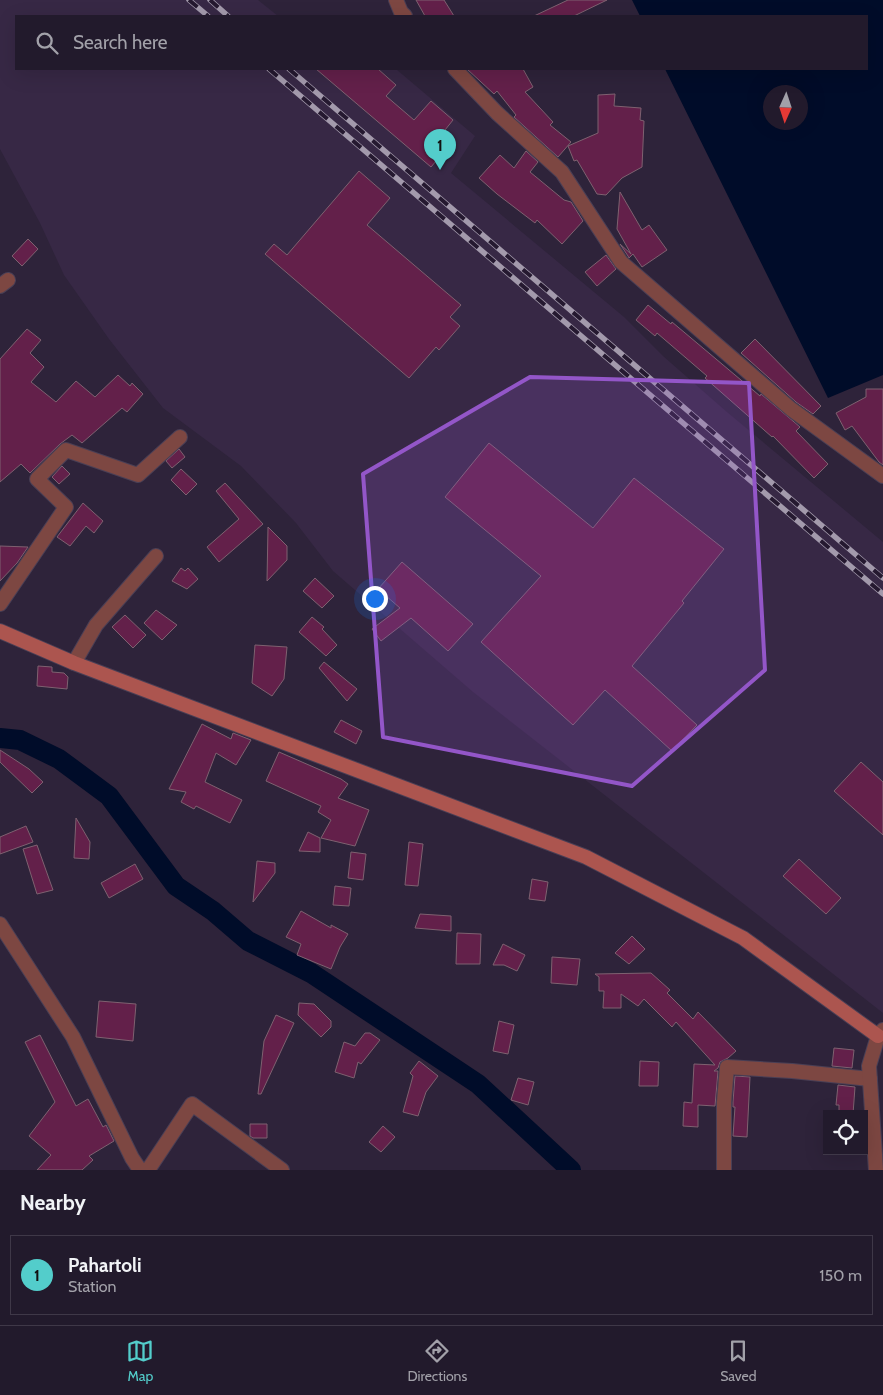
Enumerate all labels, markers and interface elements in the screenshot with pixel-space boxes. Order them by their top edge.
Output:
search box [15,15,868,70]
icon: search [33,29,61,57]
text: Search here [73,31,167,54]
north arrow [763,85,808,130]
pin: 1 [424,129,456,170]
your location [362,586,388,612]
map controls [823,1110,868,1155]
button: locate [823,1110,868,1155]
text: Nearby [20,1190,86,1215]
text: Pahartoli [68,1254,142,1277]
text: 1 [34,1266,40,1285]
text: 150 m [819,1266,862,1285]
text: Station [68,1277,117,1296]
tab: Map [126,1337,154,1385]
tab: Directions [407,1337,467,1385]
tab: Saved [720,1337,757,1385]

